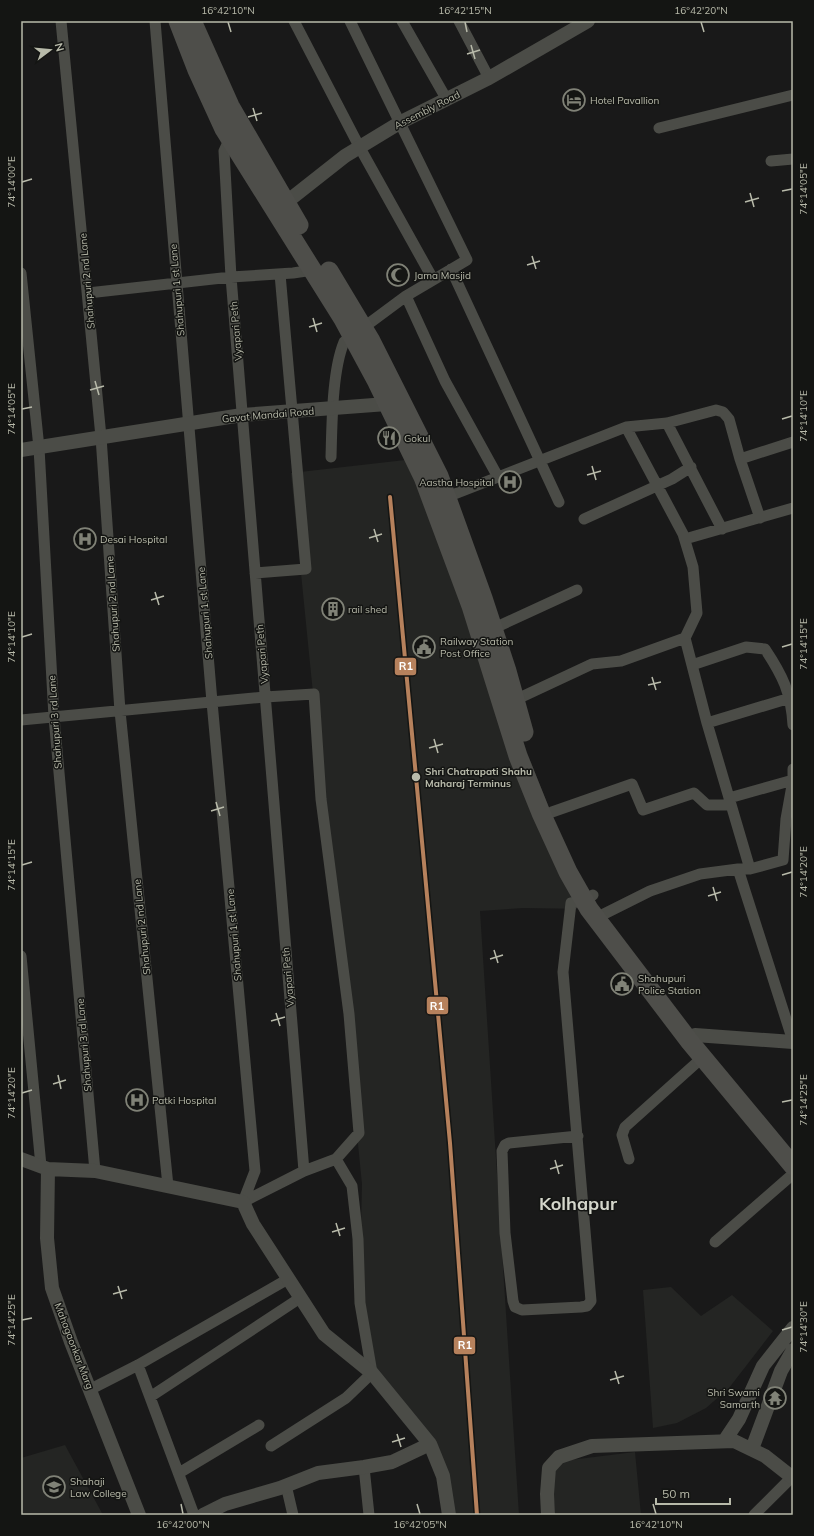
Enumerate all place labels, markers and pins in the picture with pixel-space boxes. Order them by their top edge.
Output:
hotel icon: Hotel Pavallion [561,87,587,113]
place label: Hotel Pavallion [590,94,659,107]
mosque icon: Jama Masjid [385,262,411,288]
place label: Jama Masjid [414,269,471,282]
restaurant icon: Gokul [376,425,402,451]
place label: Gokul [404,432,430,445]
hospital icon: Aastha Hospital [497,469,523,495]
place label: Aastha Hospital [419,476,494,489]
hospital icon: Desai Hospital [72,526,98,552]
place label: Desai Hospital [100,533,167,546]
building icon: rail shed [320,596,346,622]
place label: rail shed [348,603,387,616]
public building icon: Railway Station Post Office [411,634,437,660]
place label: Railway Station Post Office [440,635,513,660]
place label: Shri Chatrapati Shahu Maharaj Terminus [425,765,532,790]
marker: Shri Chatrapati Shahu Maharaj Terminus [410,771,422,783]
public building icon: Shahupuri Police Station [609,971,635,997]
place label: Shahupuri Police Station [638,972,701,997]
hospital icon: Patki Hospital [124,1087,150,1113]
place label: Patki Hospital [152,1094,217,1107]
temple icon: Shri Swami Samarth [762,1385,788,1411]
place label: Shri Swami Samarth [707,1386,760,1411]
school or university icon: Shahaji Law College [41,1474,67,1500]
place label: Shahaji Law College [70,1475,127,1500]

